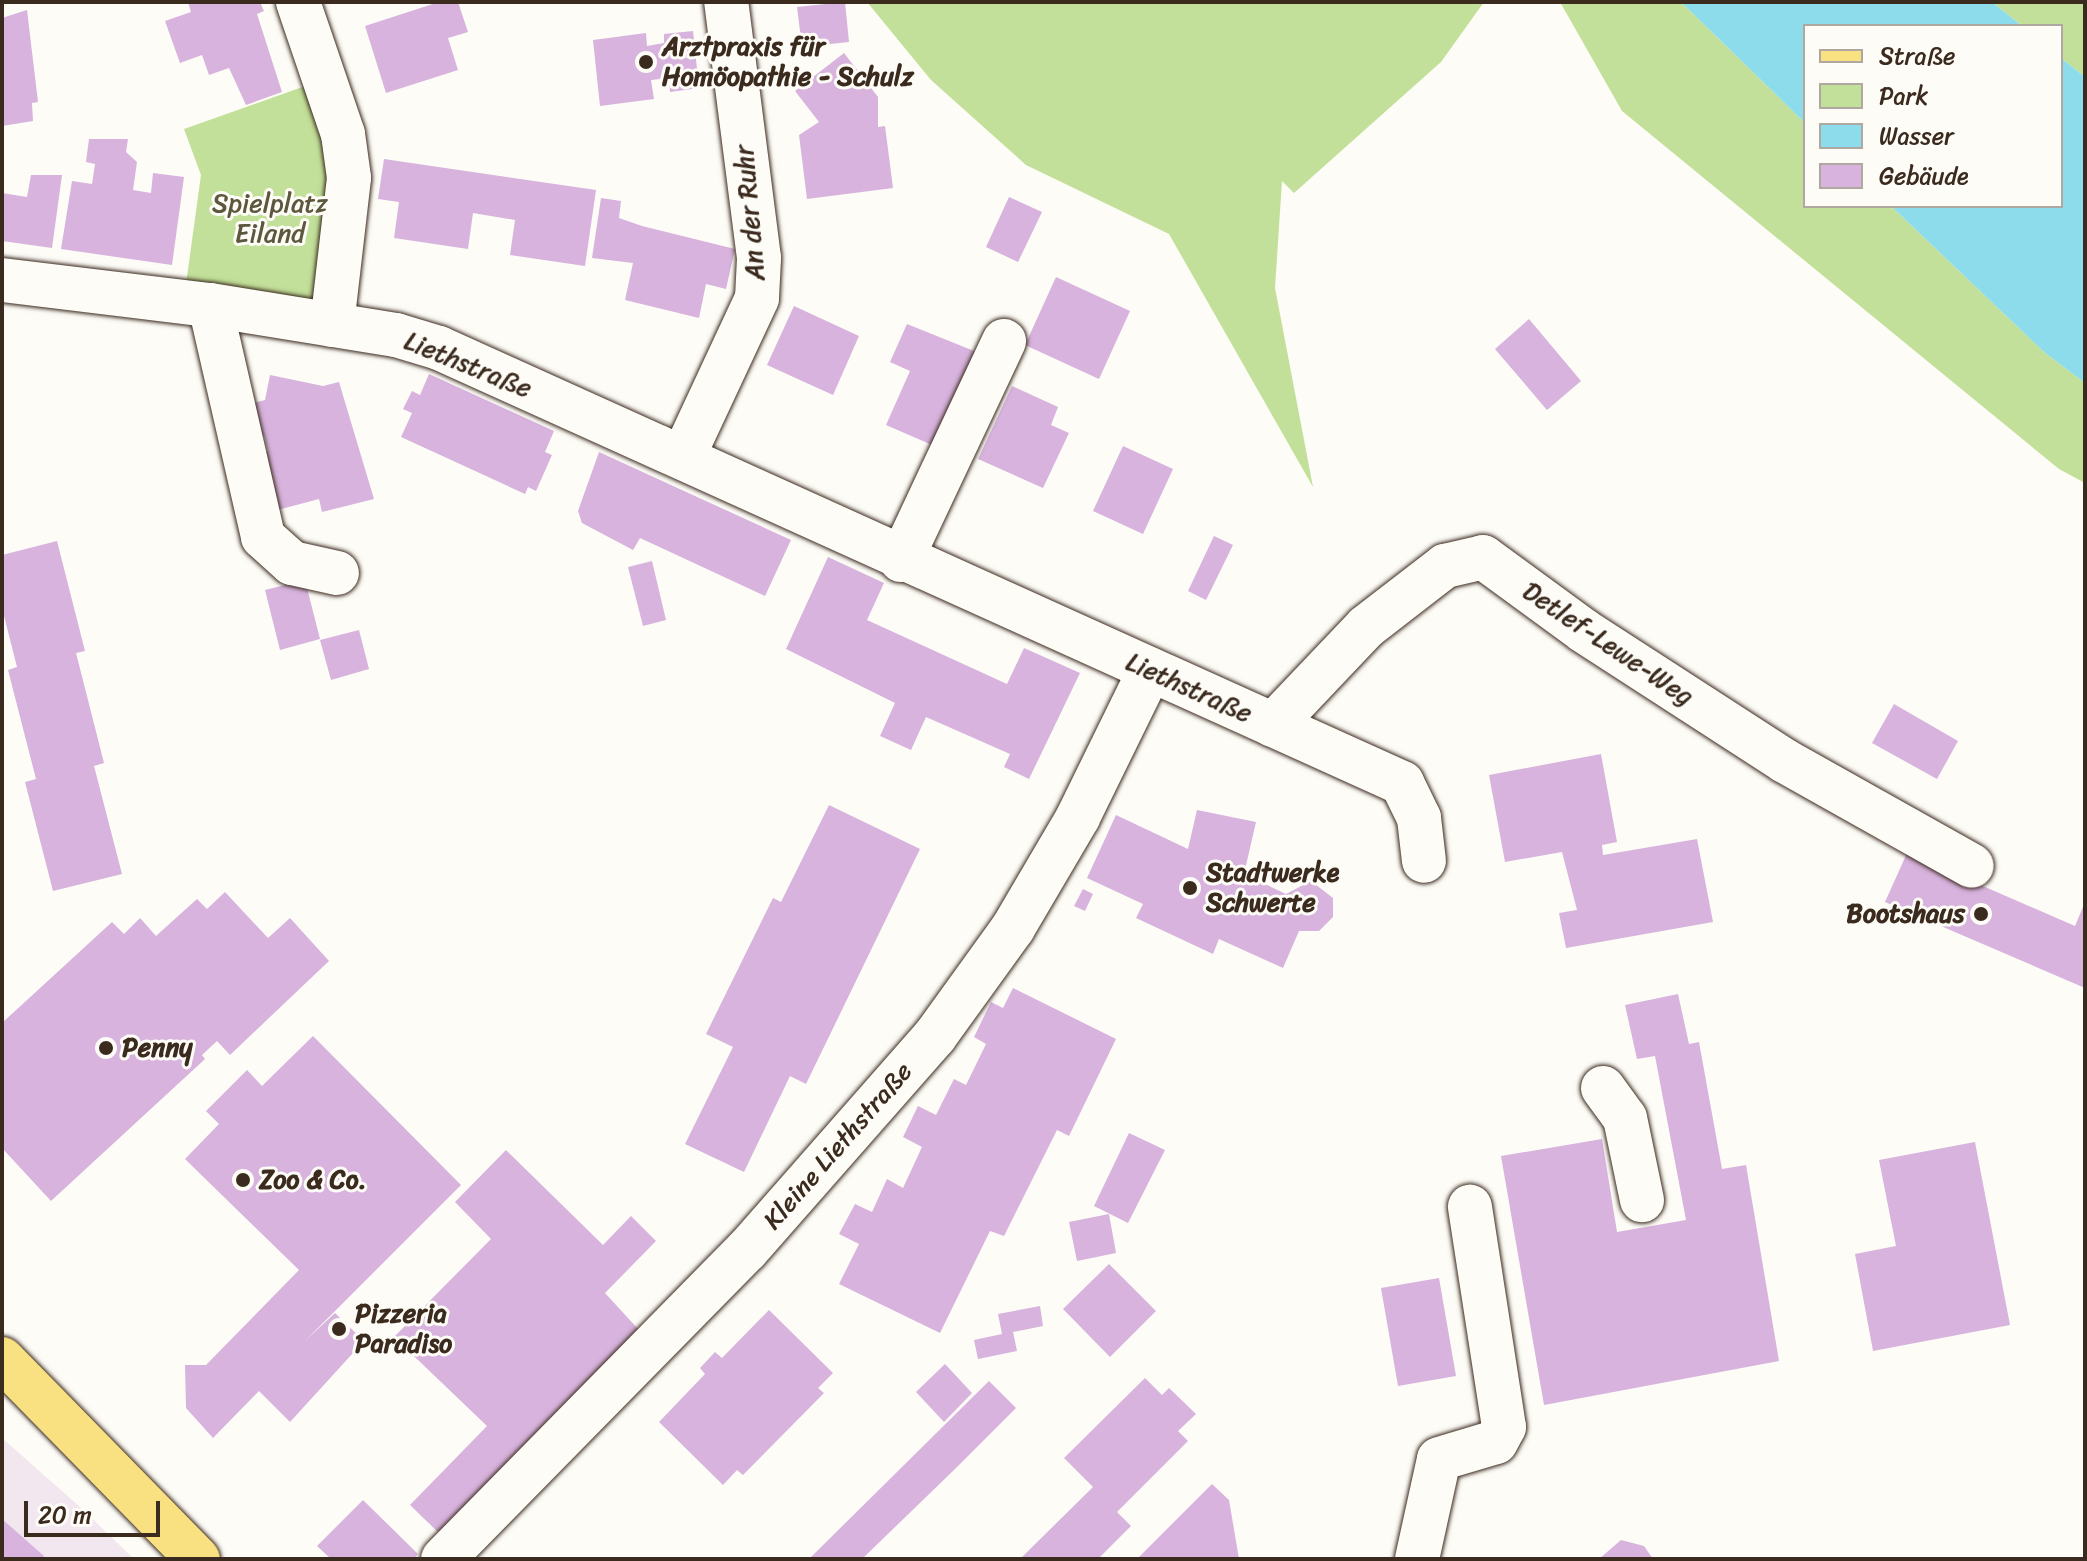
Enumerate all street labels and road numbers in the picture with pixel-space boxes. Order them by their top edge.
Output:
street label: An der Ruhr [729,144,771,282]
street label: Liethstraße [400,325,536,405]
street label: Detlef-Lewe-Weg [1517,575,1699,713]
street label: Liethstraße [1121,646,1257,730]
street label: Kleine Liethstraße [757,1056,919,1236]

